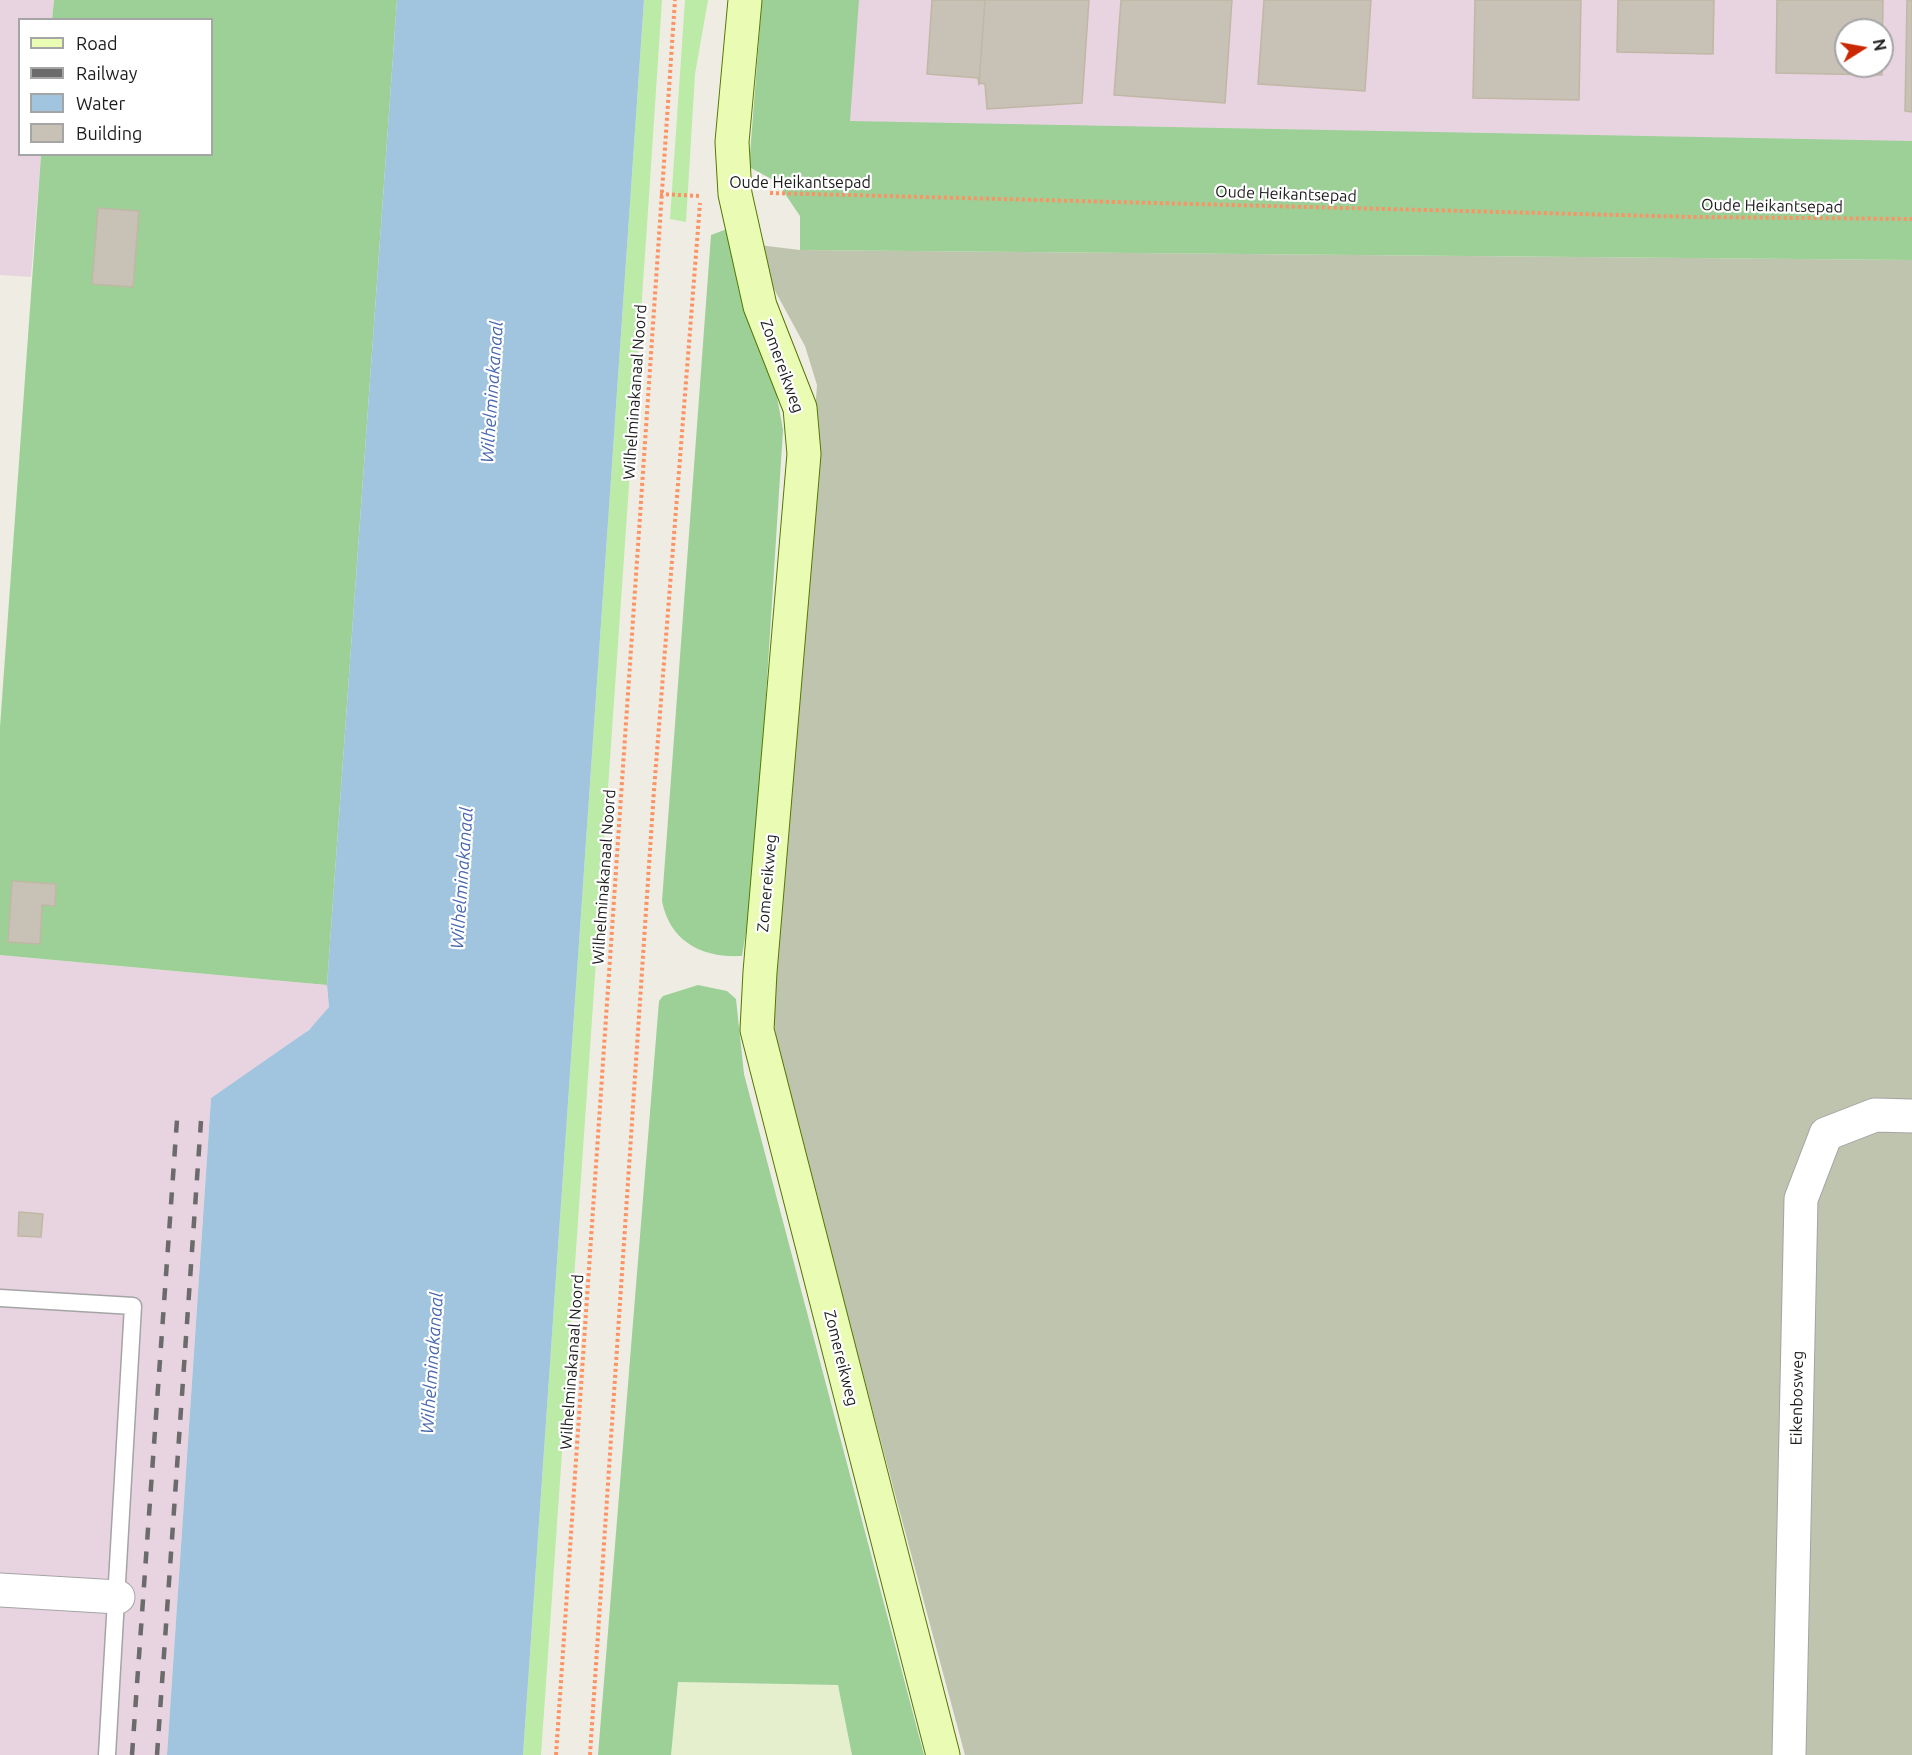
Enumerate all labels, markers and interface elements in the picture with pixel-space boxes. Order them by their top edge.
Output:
legend [18,18,213,156]
north arrow [1834,18,1894,78]
text: Road [76,33,118,53]
text: N [1870,37,1890,53]
text: Railway [76,63,137,83]
text: Water [76,93,125,113]
text: Building [76,123,142,143]
street label: Oude Heikantsepad [729,173,871,193]
street label: Oude Heikantsepad [1215,182,1357,206]
street label: Oude Heikantsepad [1701,195,1843,217]
street label: Wilhelminakanaal Noord [619,304,651,480]
street label: Zomereikweg [756,317,808,415]
water label: Wilhelminakanaal [476,320,508,464]
street label: Wilhelminakanaal Noord [588,789,620,965]
water label: Wilhelminakanaal [446,806,478,950]
street label: Zomereikweg [753,833,781,933]
street label: Wilhelminakanaal Noord [556,1274,588,1450]
water label: Wilhelminakanaal [416,1291,448,1435]
street label: Zomereikweg [820,1308,862,1408]
street label: Eikenbosweg [1787,1350,1807,1446]

